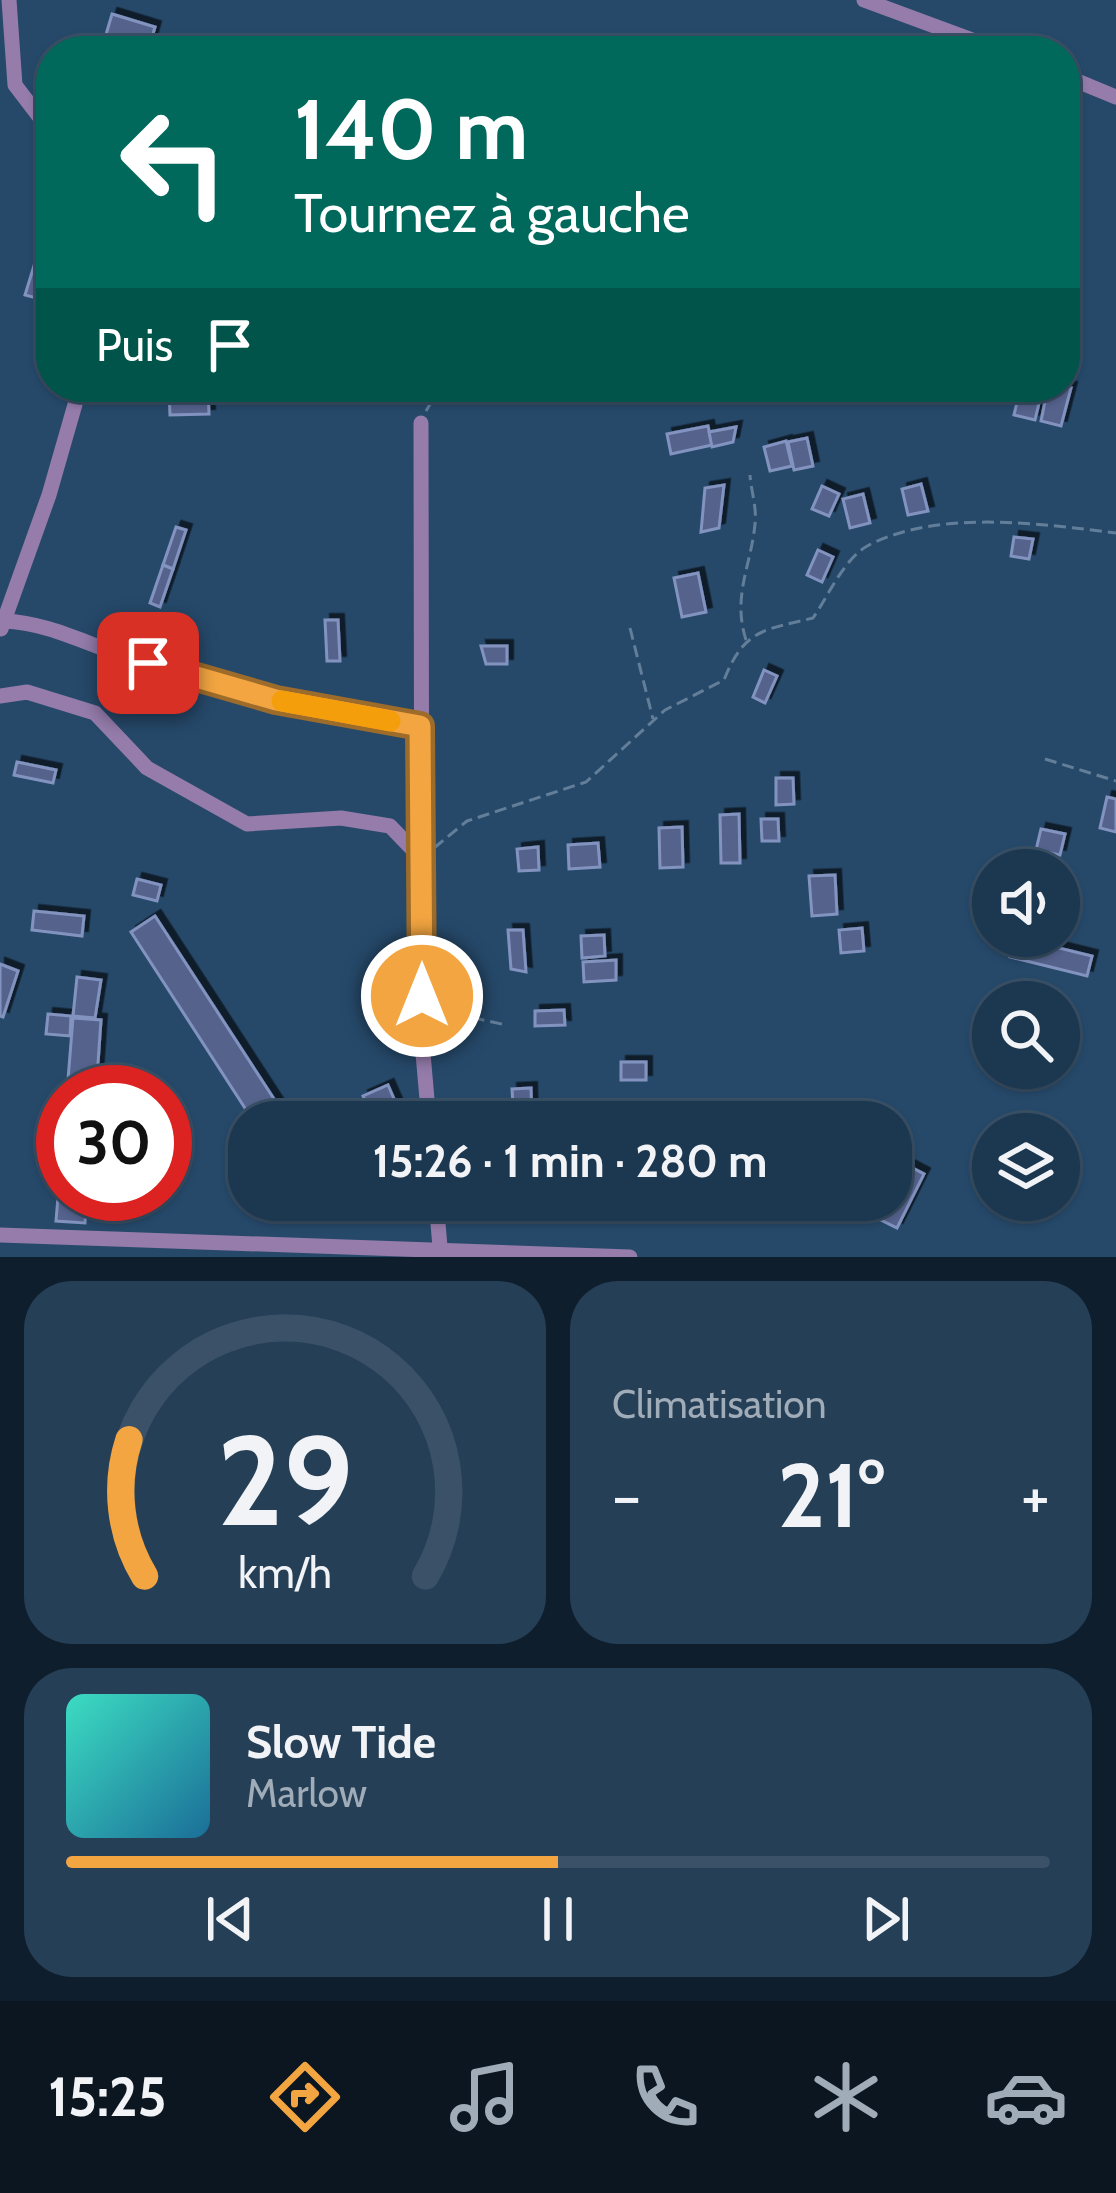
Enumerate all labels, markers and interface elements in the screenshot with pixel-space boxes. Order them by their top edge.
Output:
text: 140 m [294,78,528,180]
icon: left [96,84,252,240]
text: Tournez à gauche [294,180,690,246]
icon: arrive [197,312,263,378]
text: Puis [96,318,173,372]
pin [97,612,199,714]
icon: arrive [115,630,181,696]
map controls [972,849,1080,1221]
button: sound [972,849,1080,957]
position arrow [359,933,485,1059]
button: search [972,981,1080,1089]
speed limit sign: 30 [36,1065,192,1221]
button: layers [972,1113,1080,1221]
text: 15:26 · 1 min · 280 m [373,1134,767,1188]
text: Climatisation [612,1380,827,1428]
text: 29 [217,1405,353,1556]
text: 21° [778,1440,884,1550]
text: − [612,1455,641,1536]
text: + [1021,1455,1050,1536]
text: km/h [238,1546,332,1598]
text: Slow Tide [246,1715,436,1769]
text: Marlow [246,1769,367,1817]
icon: previous [197,1886,263,1952]
icon: pause [525,1886,591,1952]
icon: next [853,1886,919,1952]
icon: directions [263,2055,347,2139]
icon: music [443,2055,527,2139]
icon: phone [623,2055,707,2139]
icon: climate [804,2055,888,2139]
icon: car [984,2055,1068,2139]
text: 15:25 [48,2064,167,2130]

